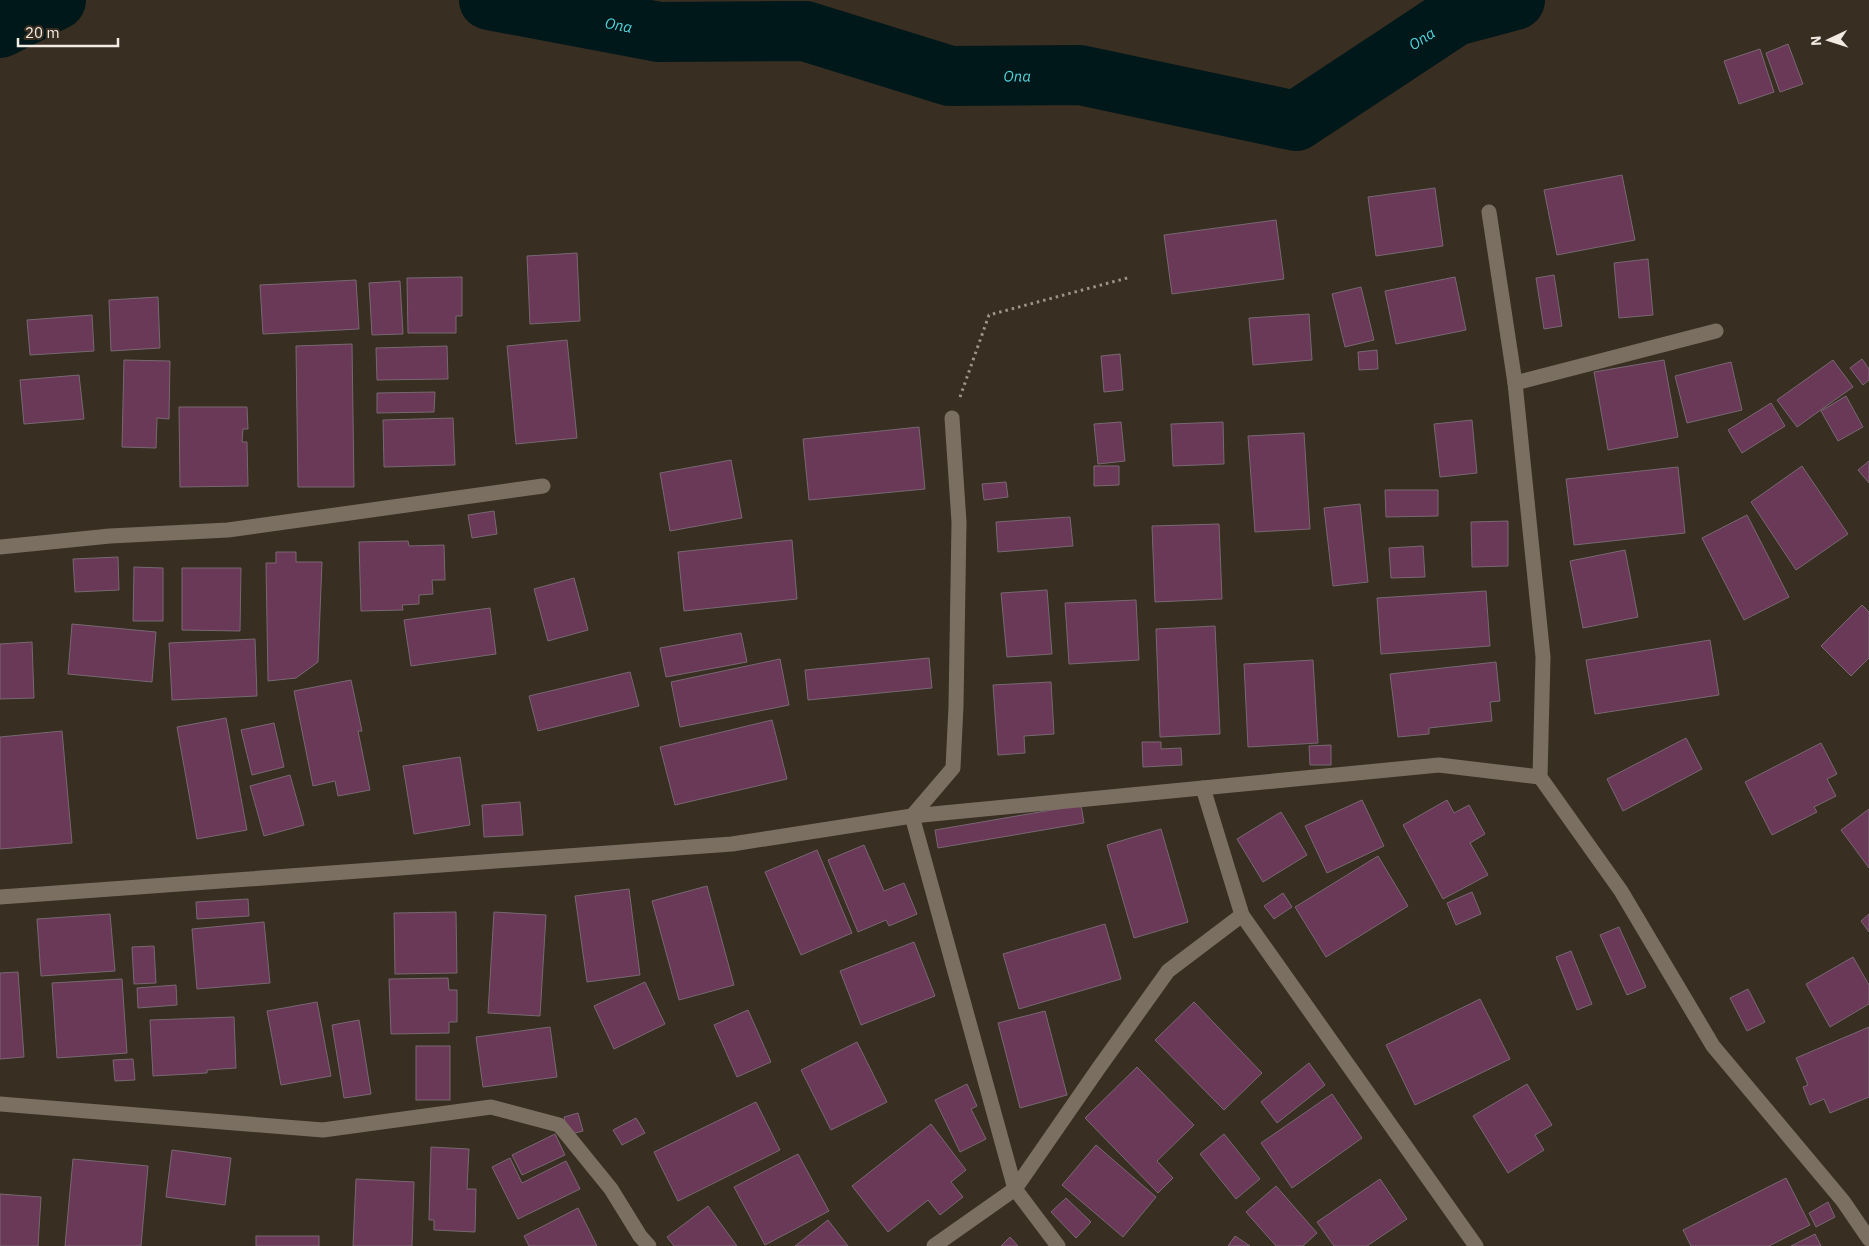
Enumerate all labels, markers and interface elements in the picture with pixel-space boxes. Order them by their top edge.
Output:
water label: Ona [603,13,634,36]
scale bar [18,15,118,47]
north arrow [1804,15,1854,65]
text: 20 m [25,23,60,42]
water label: Ona [1405,23,1438,54]
text: N [1807,35,1825,47]
water label: Ona [1003,66,1031,85]

